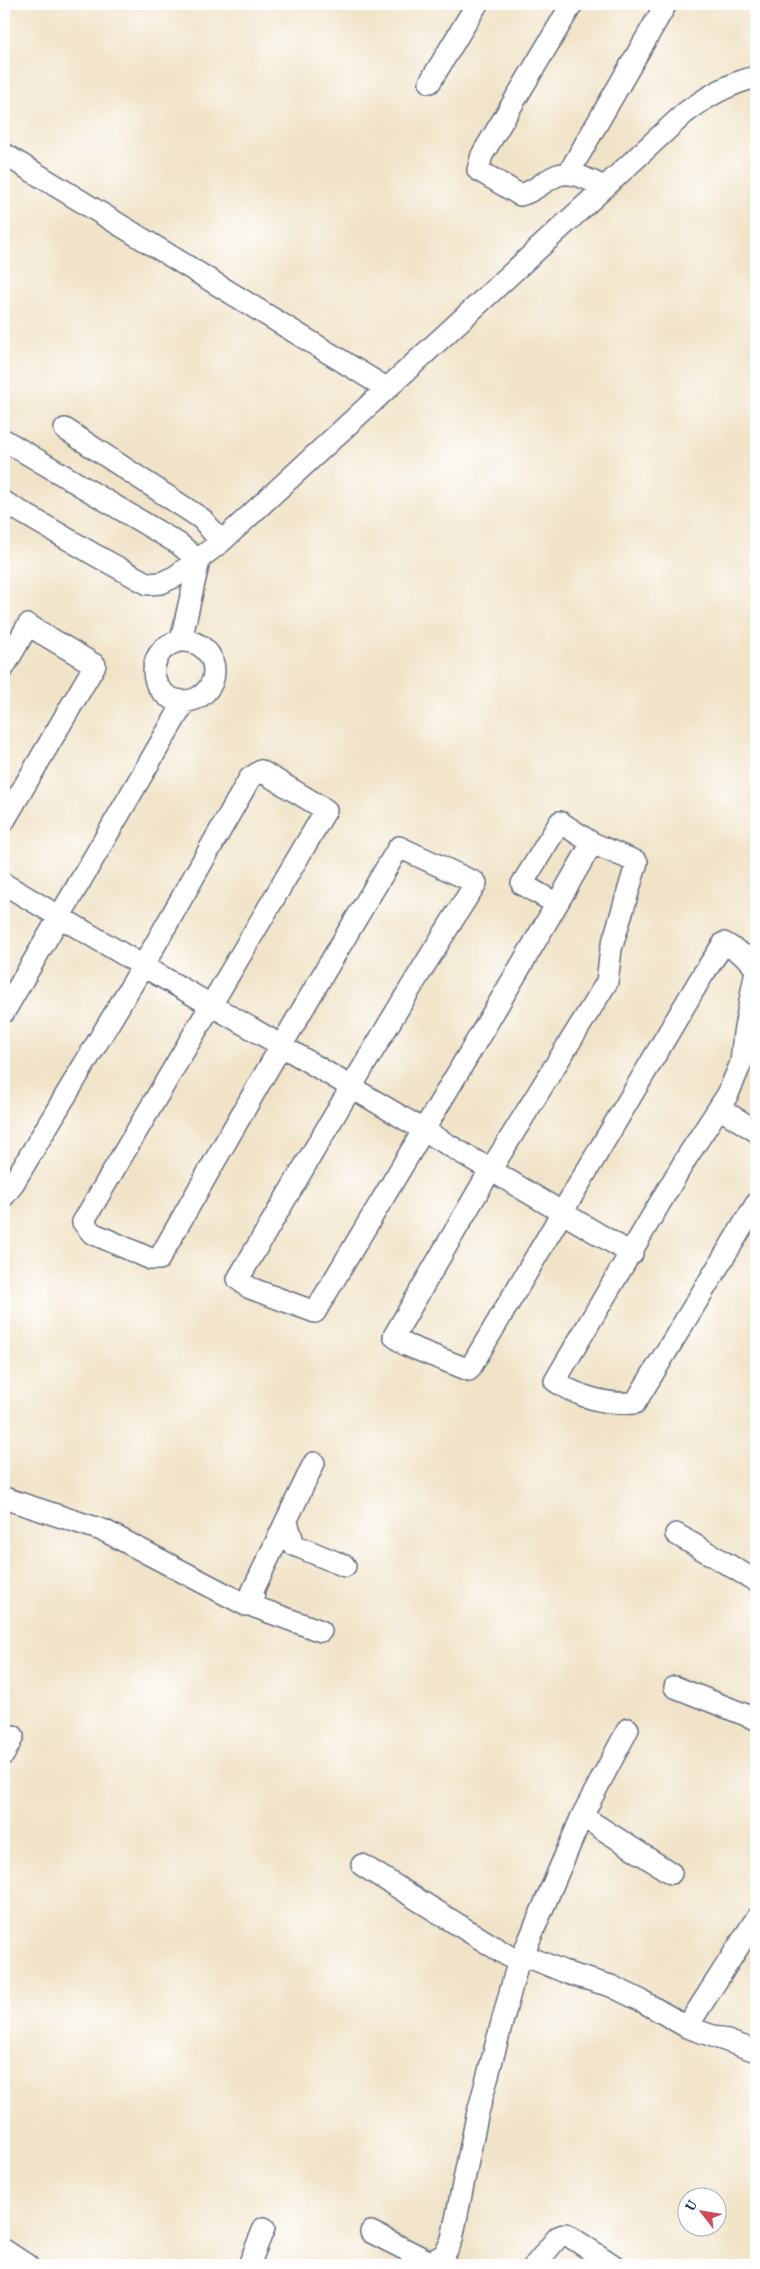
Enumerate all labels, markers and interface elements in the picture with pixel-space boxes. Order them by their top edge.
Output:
north arrow [678,2186,728,2236]
text: U [682,2197,703,2215]

